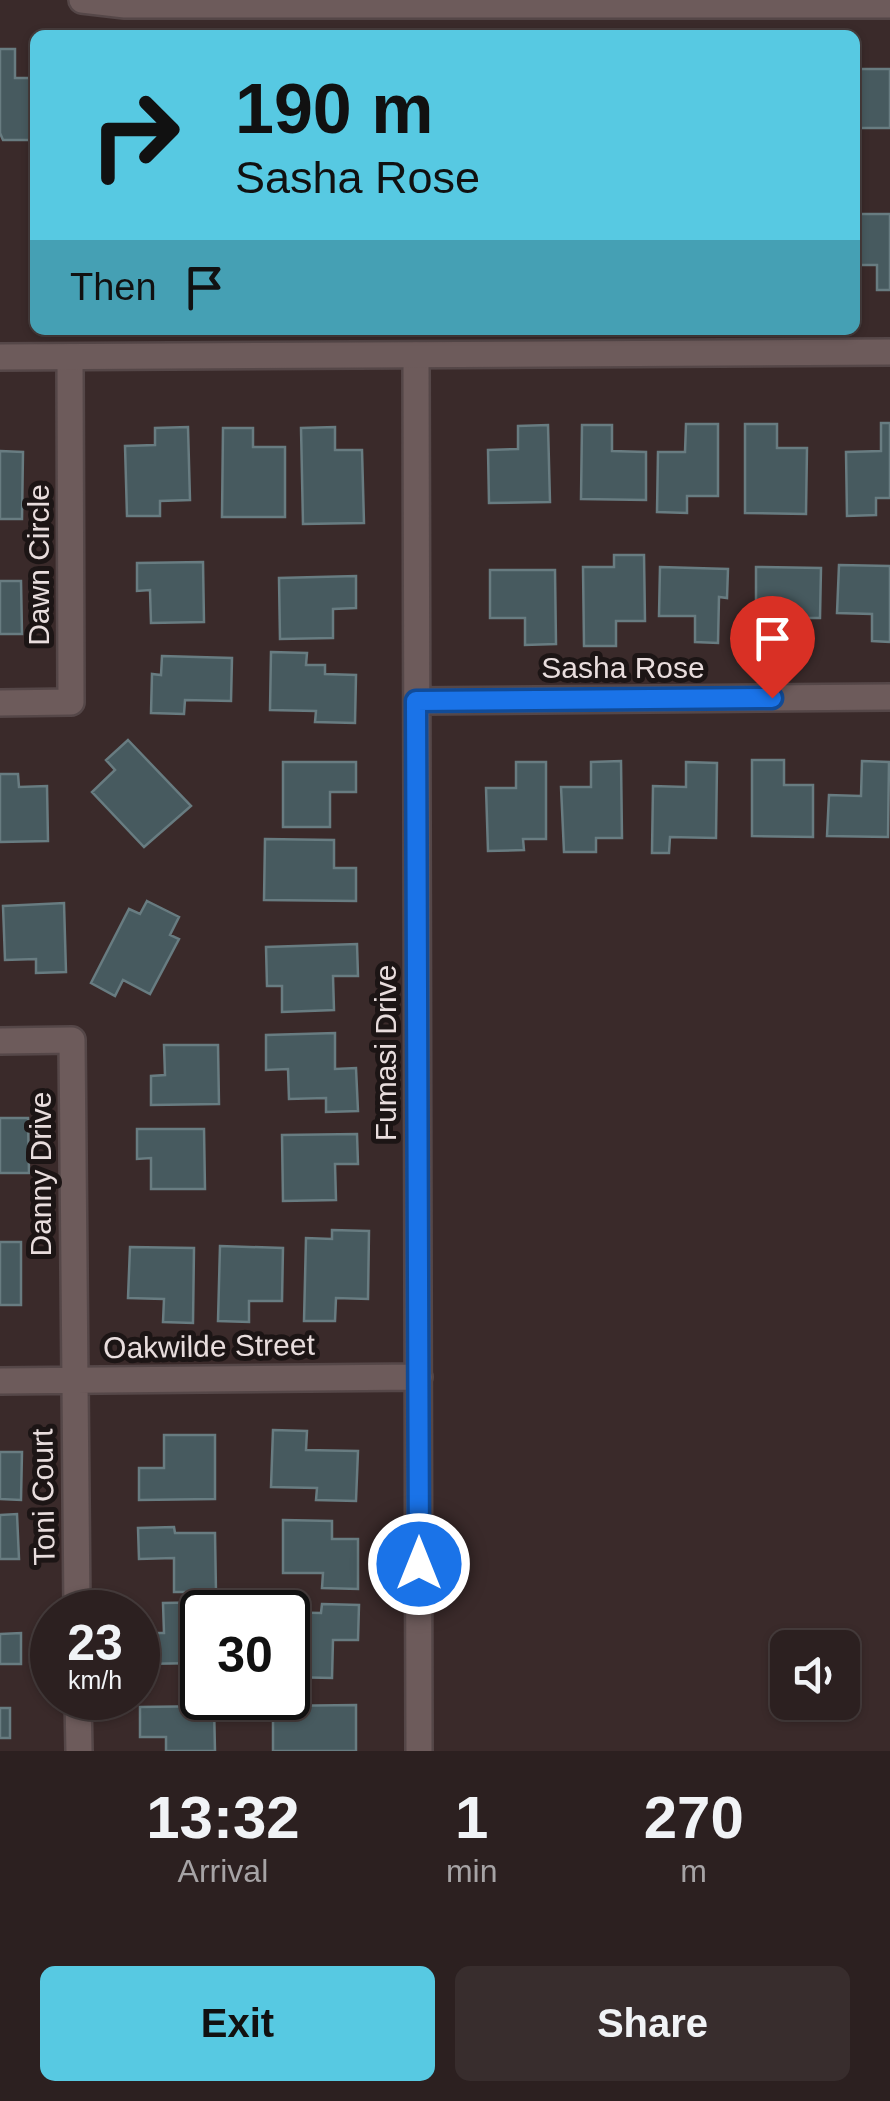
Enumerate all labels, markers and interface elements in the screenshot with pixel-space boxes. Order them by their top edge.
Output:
icon: right [70,70,200,200]
text: 190 m [235,70,433,148]
text: Sasha Rose [235,152,480,203]
icon: arrive [177,260,232,315]
text: Then [70,266,157,308]
street label: Dawn Circle [22,484,55,646]
pin [730,596,815,699]
icon: arrive [745,611,800,666]
street label: Sasha Rose [541,651,705,684]
street label: Fumasi Drive [369,965,402,1141]
street label: Danny Drive [24,1091,57,1257]
street label: Oakwilde Street [103,1328,316,1364]
street label: Toni Court [25,1428,61,1566]
position arrow [367,1512,471,1616]
speed limit sign: 30 [180,1590,310,1720]
text: 23 [67,1615,123,1671]
map controls [770,1630,860,1720]
button: sound [770,1630,860,1720]
text: km/h [68,1666,122,1694]
text: 13:32 [146,1784,300,1851]
text: 1 [455,1784,488,1851]
text: 270 [644,1784,744,1851]
text: Arrival [178,1853,268,1889]
text: min [446,1853,497,1889]
text: m [680,1853,707,1889]
button: Exit [40,1966,435,2081]
button: Share [455,1966,850,2081]

